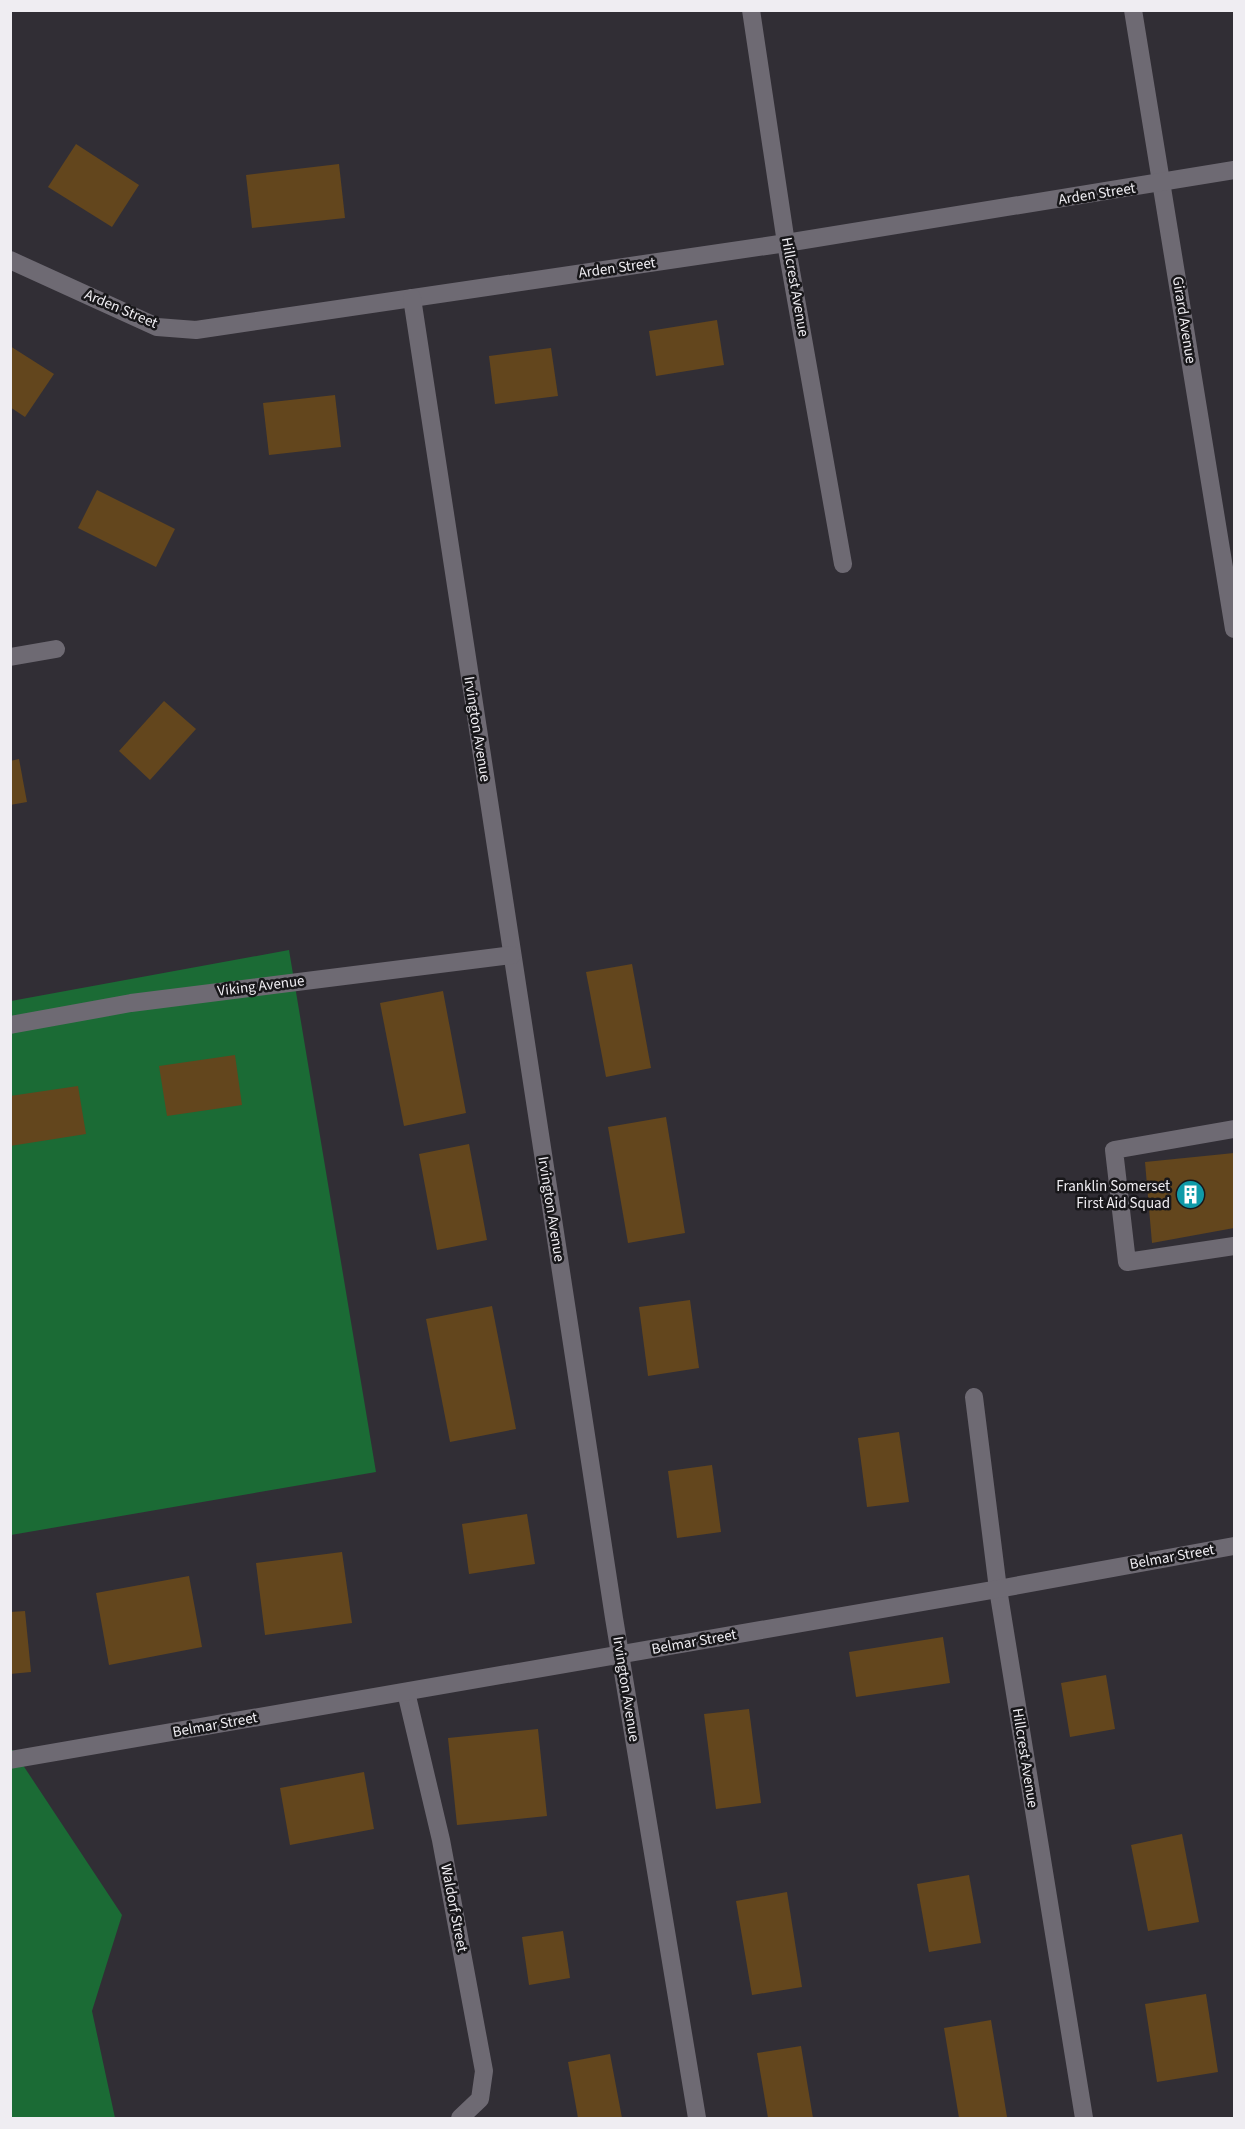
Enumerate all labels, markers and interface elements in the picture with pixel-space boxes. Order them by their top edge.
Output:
street label: Arden Street [1057,178,1137,210]
street label: Hillcrest Avenue [776,236,814,338]
street label: Arden Street [577,252,657,284]
street label: Girard Avenue [1167,275,1201,365]
street label: Arden Street [81,284,161,334]
street label: Irvington Avenue [458,675,496,783]
street label: Viking Avenue [216,970,306,1002]
street label: Irvington Avenue [532,1155,570,1263]
place label: Franklin Somerset First Aid Squad [1056,1176,1170,1214]
building icon: Franklin Somerset First Aid Squad [1175,1179,1207,1211]
street label: Belmar Street [1128,1539,1216,1575]
street label: Belmar Street [650,1624,738,1660]
street label: Irvington Avenue [607,1635,645,1743]
street label: Belmar Street [171,1707,259,1743]
street label: Hillcrest Avenue [1007,1707,1043,1809]
street label: Waldorf Street [435,1862,473,1954]

